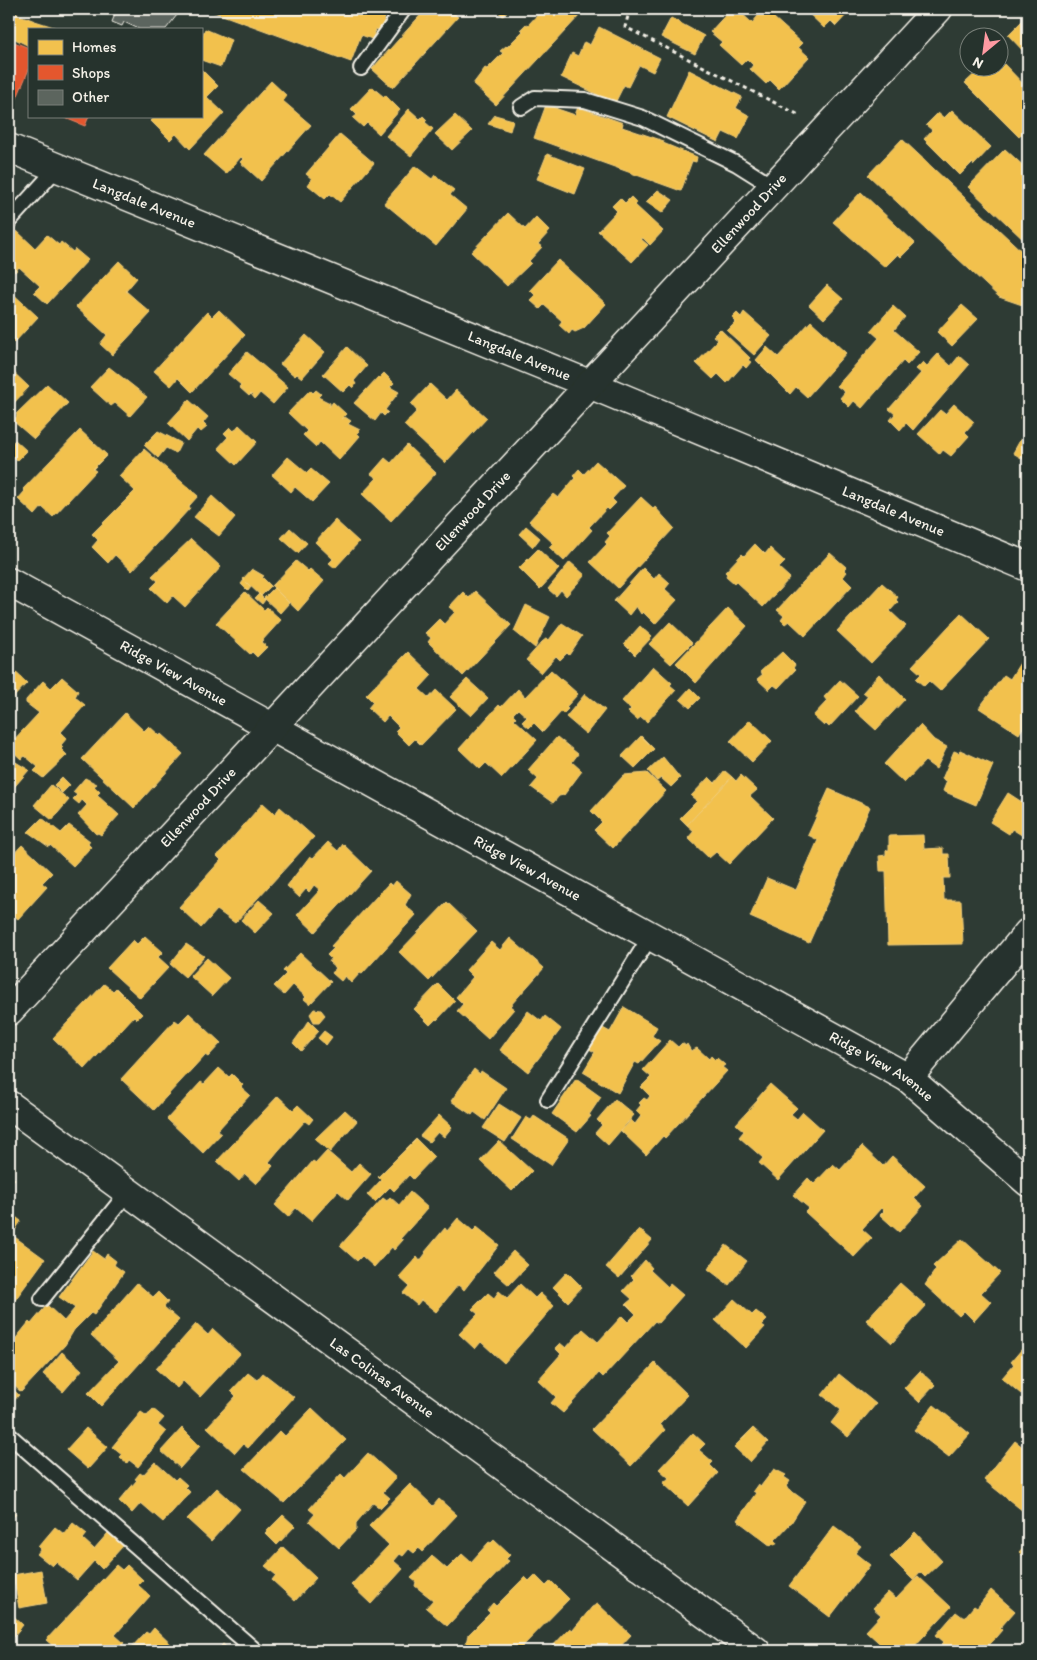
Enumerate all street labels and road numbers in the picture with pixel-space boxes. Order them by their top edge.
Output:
street label: Ellenwood Drive [707,169,790,257]
street label: Langdale Avenue [90,174,198,232]
street label: Langdale Avenue [465,327,574,385]
street label: Ellenwood Drive [431,467,514,555]
street label: Langdale Avenue [839,482,947,540]
street label: Ridge View Avenue [117,636,230,710]
street label: Ellenwood Drive [156,763,240,851]
street label: Ridge View Avenue [471,831,584,905]
street label: Ridge View Avenue [826,1027,937,1105]
street label: Las Colinas Avenue [326,1333,438,1422]

